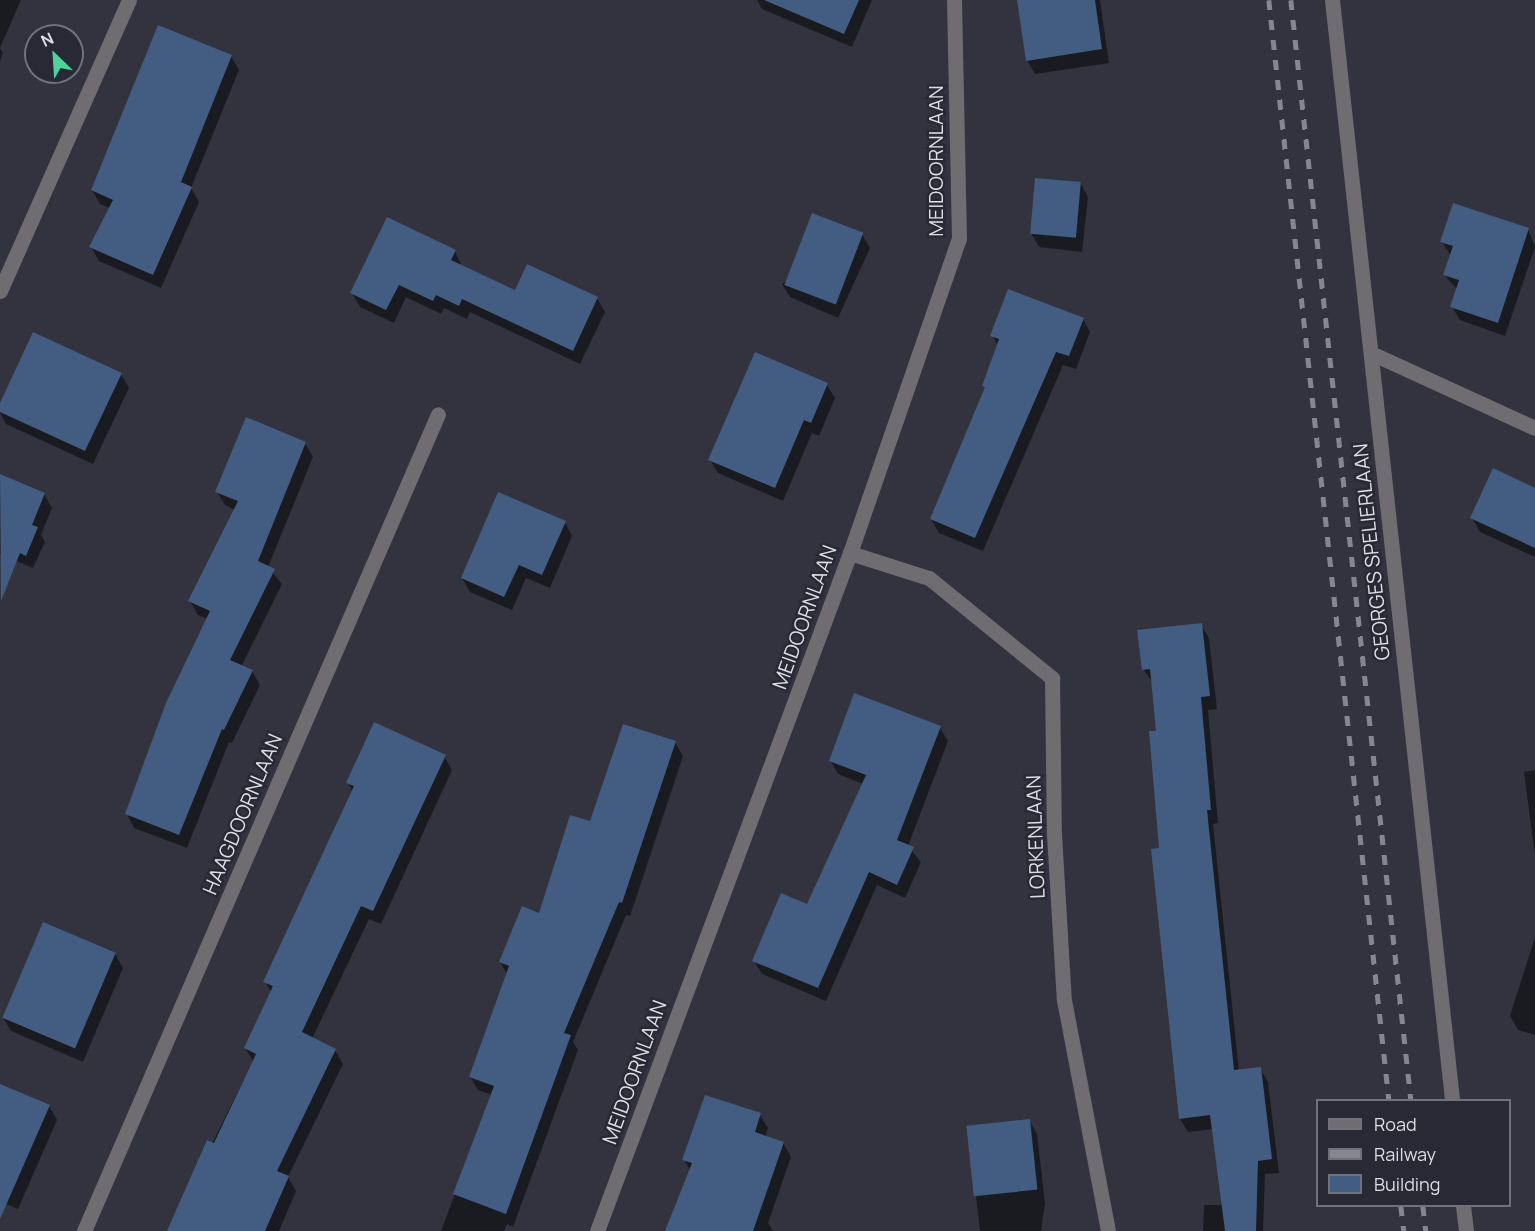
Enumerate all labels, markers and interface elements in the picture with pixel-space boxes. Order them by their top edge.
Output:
north arrow [24,24,84,84]
text: N [37,27,57,52]
street label: MEIDOORNLAAN [923,85,947,237]
street label: GEORGES SPELIERLAAN [1348,442,1394,662]
street label: MEIDOORNLAAN [767,542,841,692]
street label: HAAGDOORNLAAN [197,730,287,898]
street label: LORKENLAAN [1021,775,1049,899]
street label: MEIDOORNLAAN [597,997,671,1147]
legend [1316,1099,1511,1207]
text: Road [1374,1112,1417,1136]
text: Railway [1374,1142,1436,1166]
text: Building [1374,1172,1440,1196]

